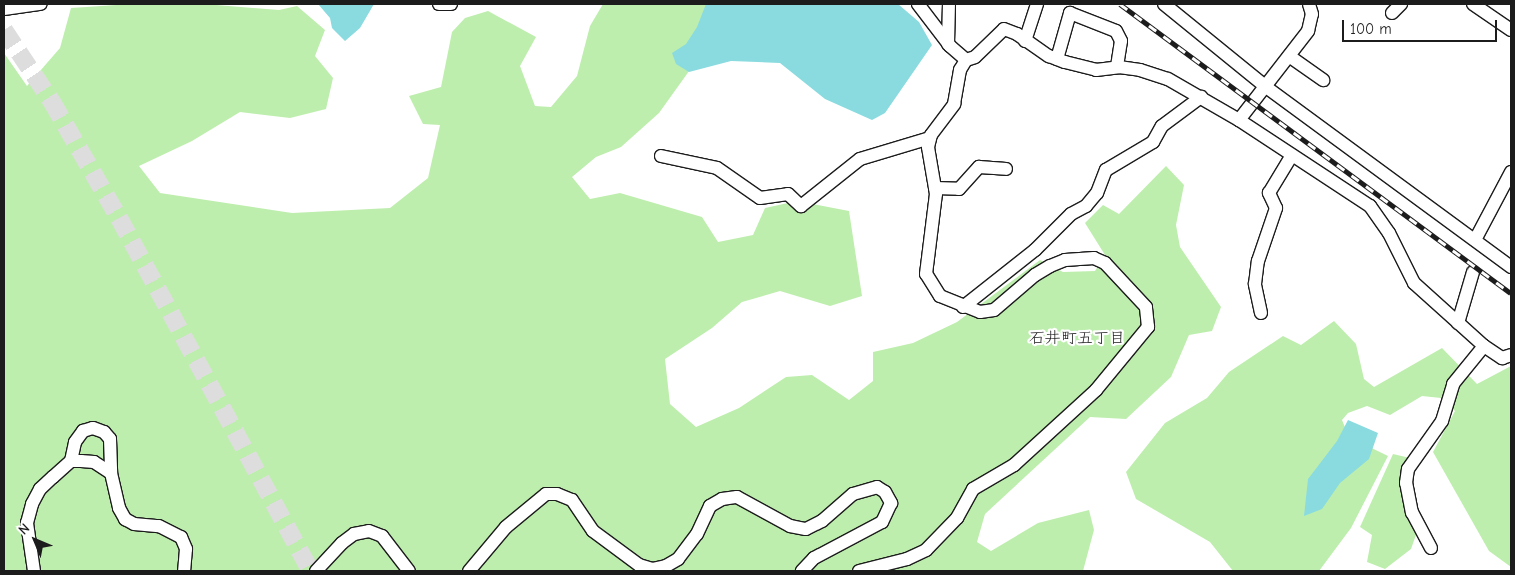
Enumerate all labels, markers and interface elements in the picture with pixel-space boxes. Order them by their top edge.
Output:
scale bar [1345,10,1500,42]
text: 100 m [1350,20,1392,38]
district label: 石井町五丁目 [1029,328,1125,348]
north arrow [10,515,60,565]
text: N [15,520,33,538]

